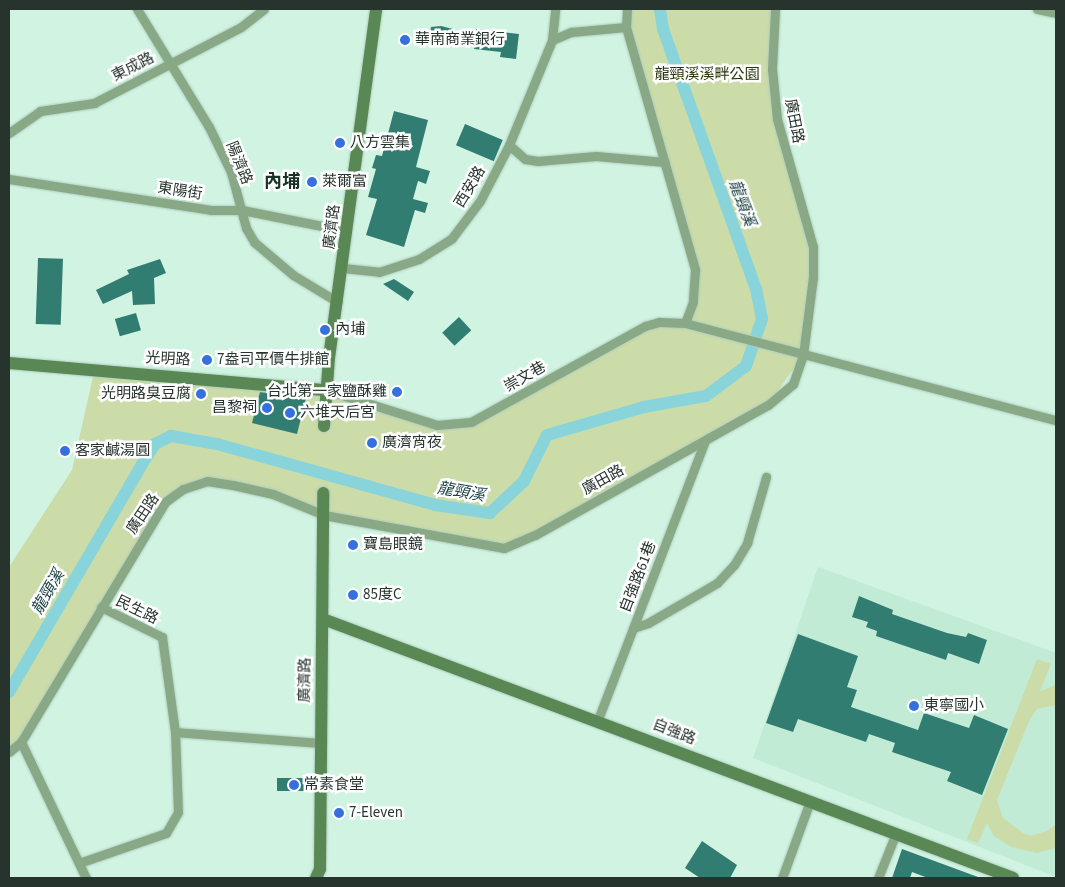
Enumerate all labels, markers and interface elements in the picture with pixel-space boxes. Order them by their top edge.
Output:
place label: 華南商業銀行 [415,31,505,49]
marker: 華南商業銀行 [399,34,411,46]
street label: 東成路 [109,49,157,85]
park label: 龍頸溪溪畔公園 [655,66,759,84]
street label: 廣田路 [781,97,807,145]
place label: 八方雲集 [350,134,410,152]
marker: 八方雲集 [334,137,346,149]
street label: 陽濟路 [222,139,256,187]
street label: 西安路 [451,163,489,211]
district label: 內埔 [264,171,300,193]
place label: 萊爾富 [322,173,367,191]
marker: 萊爾富 [306,176,318,188]
water label: 龍頸溪 [725,177,759,229]
street label: 東陽街 [156,179,204,203]
street label: 廣濟路 [320,204,344,250]
place label: 內埔 [335,321,365,339]
marker: 內埔 [319,324,331,336]
street label: 光明路 [145,349,191,369]
place label: 7盎司平價牛排館 [217,351,329,369]
marker: 7盎司平價牛排館 [201,354,213,366]
street label: 崇文巷 [501,358,549,396]
place label: 台北第一家鹽酥雞 [267,383,387,401]
place label: 光明路臭豆腐 [101,385,191,403]
marker: 台北第一家鹽酥雞 [391,386,403,398]
marker: 光明路臭豆腐 [195,388,207,400]
place label: 昌黎祠 [212,399,257,417]
marker: 昌黎祠 [261,402,273,414]
place label: 六堆天后宮 [300,404,375,422]
marker: 六堆天后宮 [284,407,296,419]
place label: 廣濟宵夜 [382,434,442,452]
marker: 廣濟宵夜 [366,437,378,449]
place label: 客家鹹湯圓 [75,442,150,460]
marker: 客家鹹湯圓 [59,445,71,457]
street label: 廣田路 [579,461,627,499]
water label: 龍頸溪 [436,478,486,506]
street label: 廣田路 [123,490,163,538]
place label: 寶島眼鏡 [363,536,423,554]
marker: 寶島眼鏡 [347,539,359,551]
street label: 自強路61巷 [616,539,660,615]
water label: 龍頸溪 [28,566,68,618]
place label: 85度C [363,586,401,604]
marker: 85度C [347,589,359,601]
street label: 民生路 [113,592,161,628]
street label: 廣濟路 [296,657,314,703]
place label: 東寧國小 [924,697,984,715]
marker: 東寧國小 [908,700,920,712]
street label: 自強路 [650,716,698,748]
place label: 常素食堂 [304,776,364,794]
marker: 常素食堂 [288,779,300,791]
place label: 7-Eleven [349,804,403,822]
marker: 7-Eleven [333,807,345,819]

